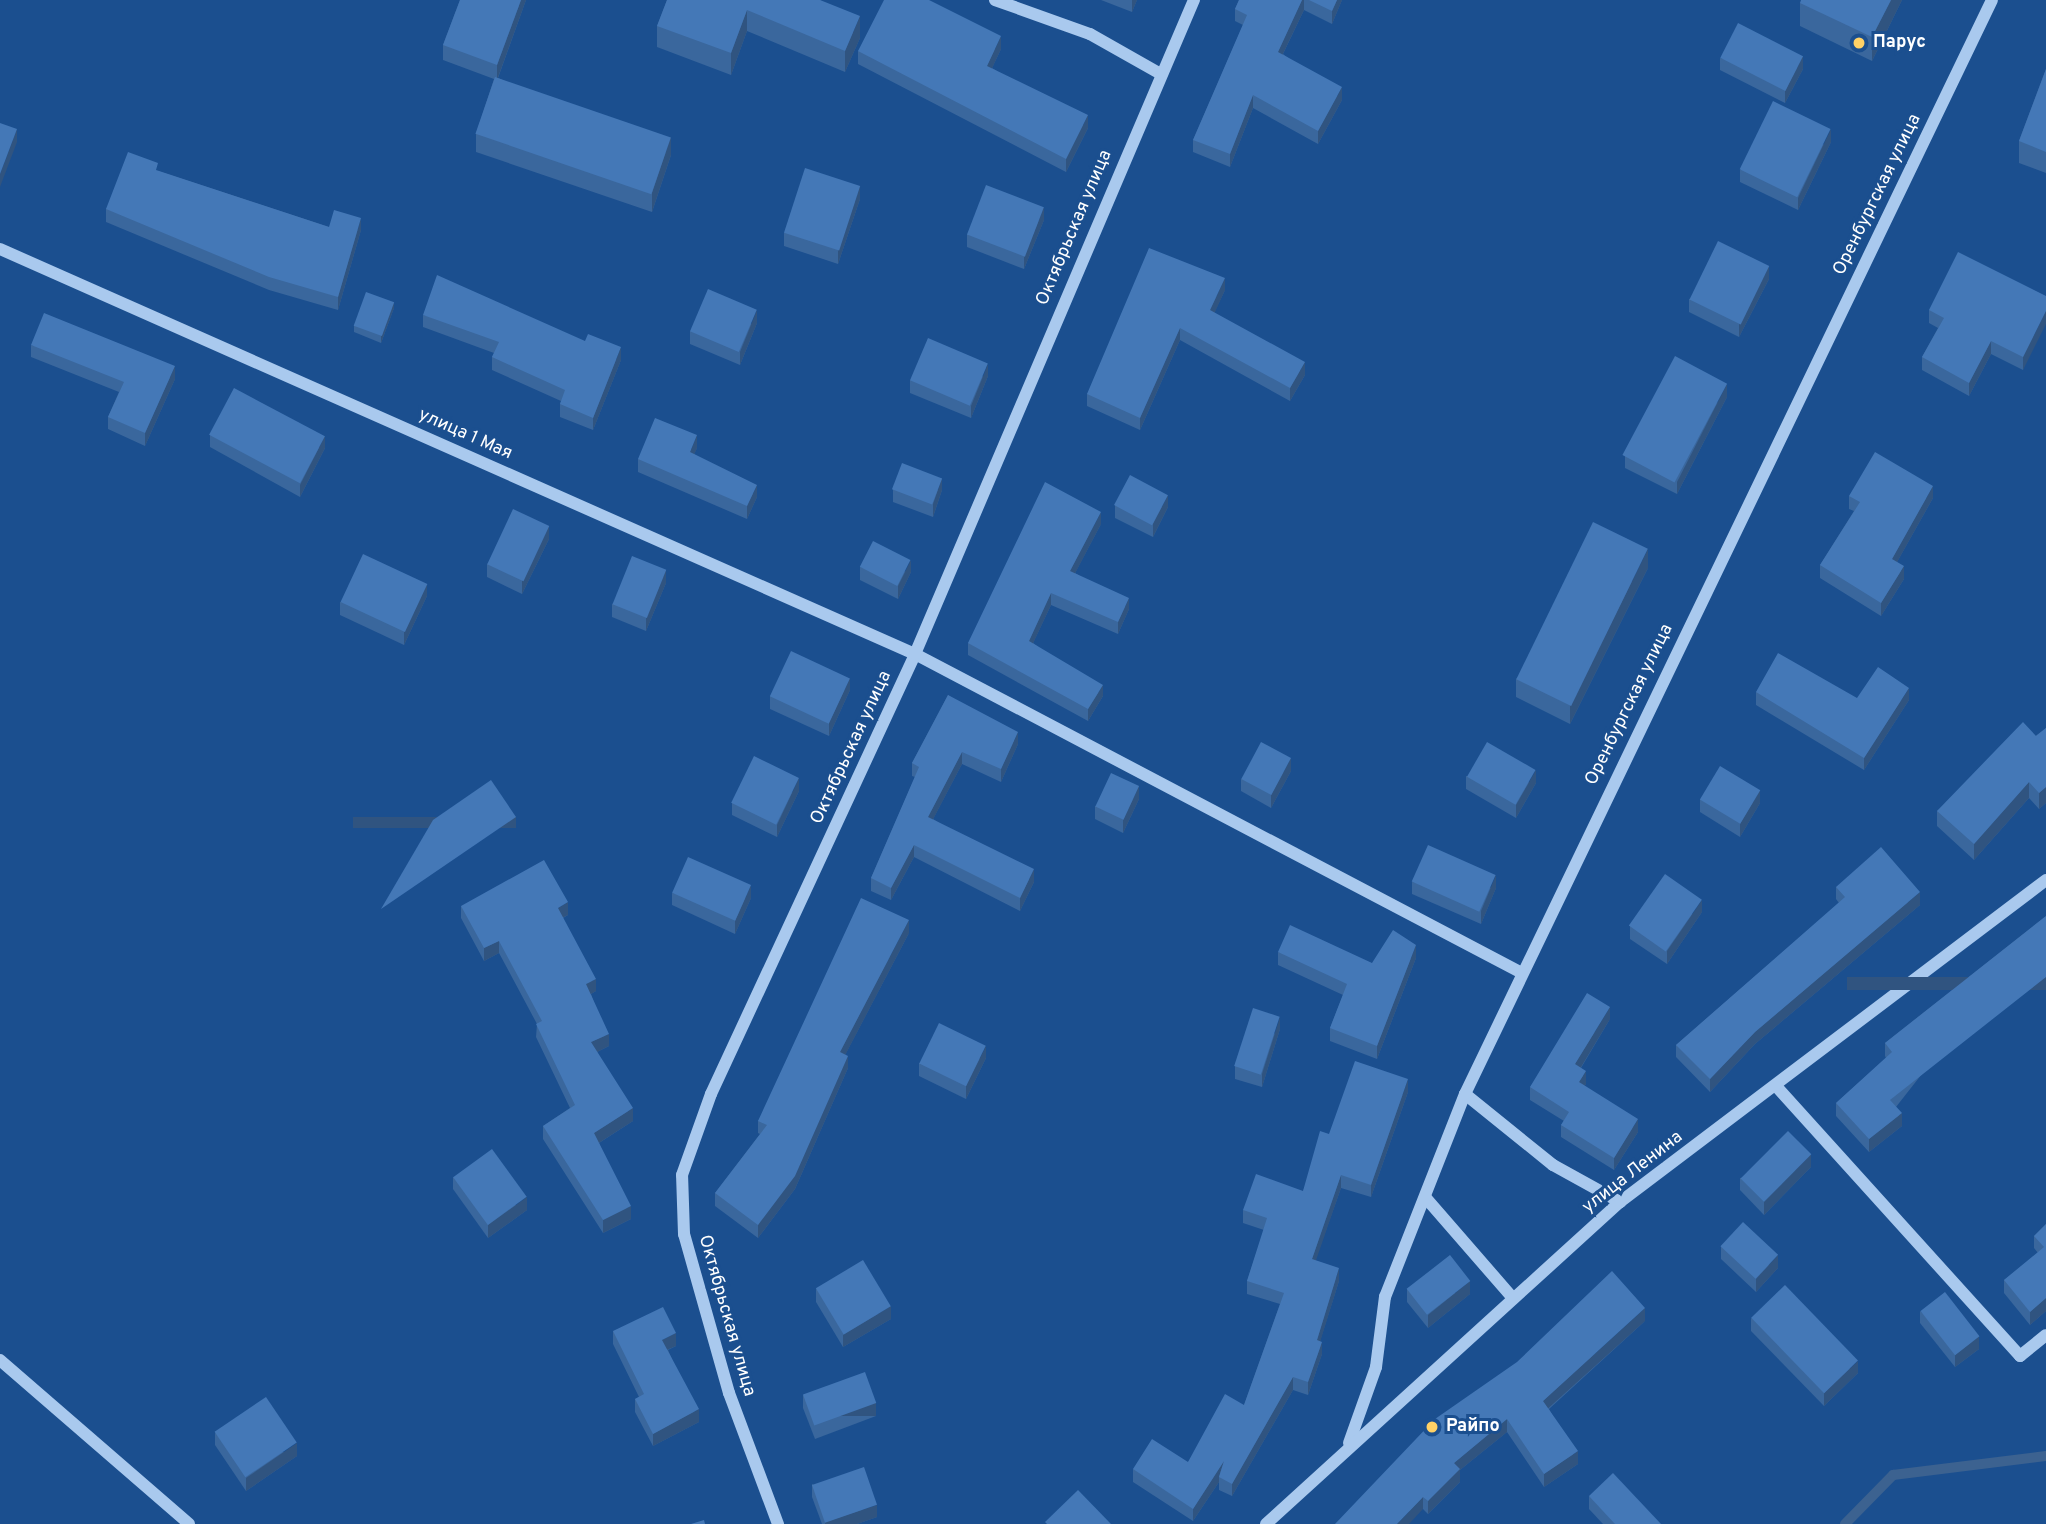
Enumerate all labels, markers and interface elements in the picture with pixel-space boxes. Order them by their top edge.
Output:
place label: Парус [1873,32,1926,54]
marker: Парус [1851,35,1867,51]
street label: Оренбургская улица [1830,111,1926,279]
street label: Октябрьская улица [1032,147,1118,309]
street label: улица 1 Мая [415,405,515,465]
street label: Оренбургская улица [1582,621,1678,789]
street label: Октябрьская улица [807,668,897,828]
street label: улица Ленина [1579,1127,1687,1219]
street label: Октябрьская улица [693,1233,759,1399]
place label: Райпо [1446,1416,1500,1438]
marker: Райпо [1424,1419,1440,1435]

